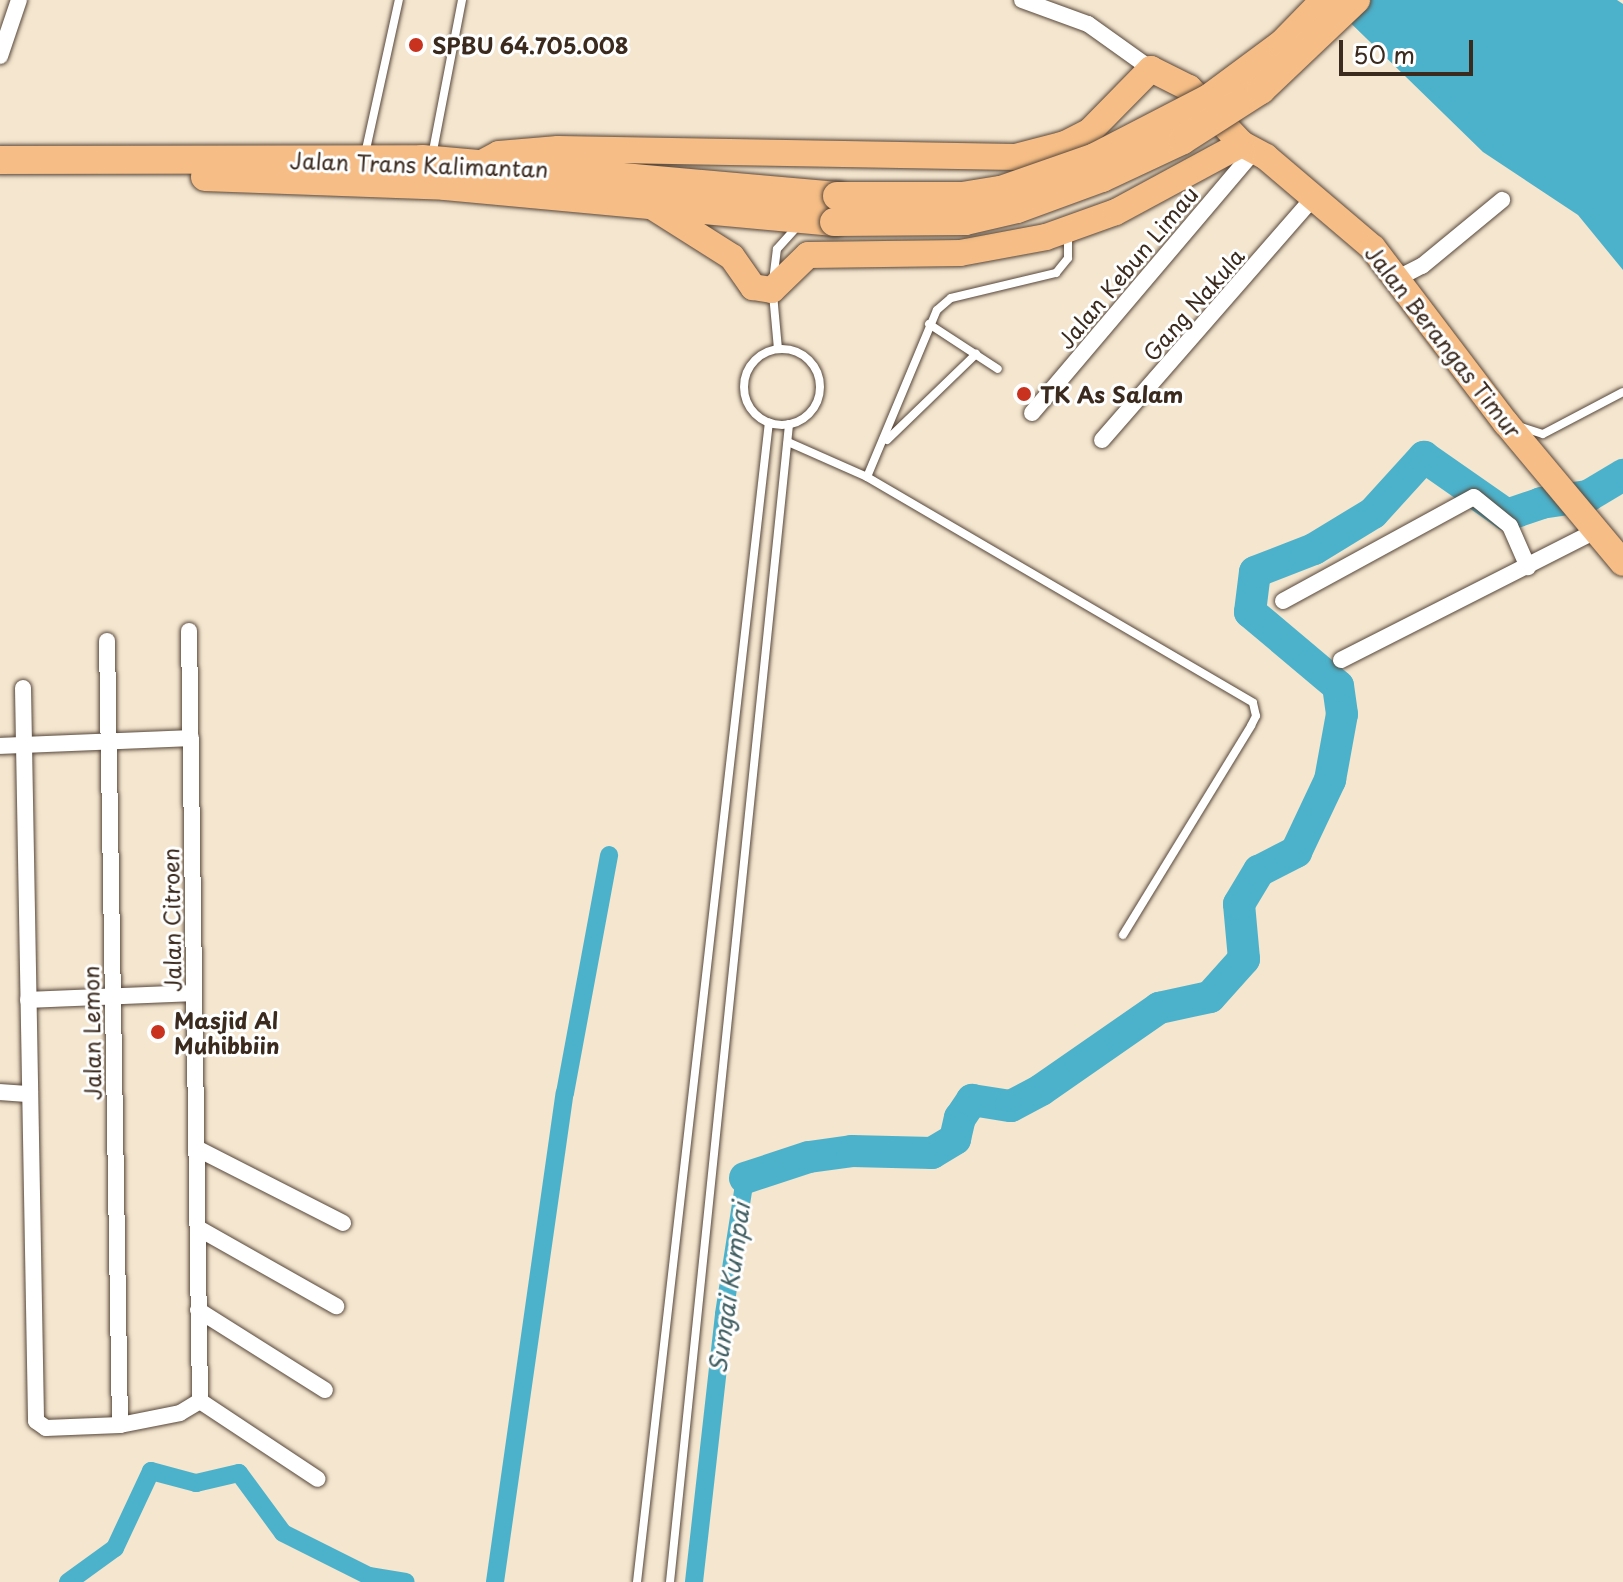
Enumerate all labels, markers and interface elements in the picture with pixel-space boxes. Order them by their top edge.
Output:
scale bar [1343,24,1477,74]
place label: SPBU 64.705.008 [432,32,628,58]
marker: SPBU 64.705.008 [407,36,425,54]
text: 50 m [1353,36,1415,72]
street label: Jalan Trans Kalimantan [289,146,549,182]
street label: Jalan Kebun Limau [1052,181,1202,353]
street label: Jalan Berangas Timur [1361,239,1527,443]
street label: Gang Nakula [1137,243,1249,365]
place label: TK As Salam [1040,381,1186,407]
marker: TK As Salam [1015,385,1033,403]
street label: Jalan Citroen [157,848,185,992]
street label: Jalan Lemon [77,965,105,1101]
place label: Masjid Al Muhibbiin [174,1006,280,1058]
marker: Masjid Al Muhibbiin [149,1023,167,1041]
water label: Sungai Kumpai [703,1200,755,1376]

